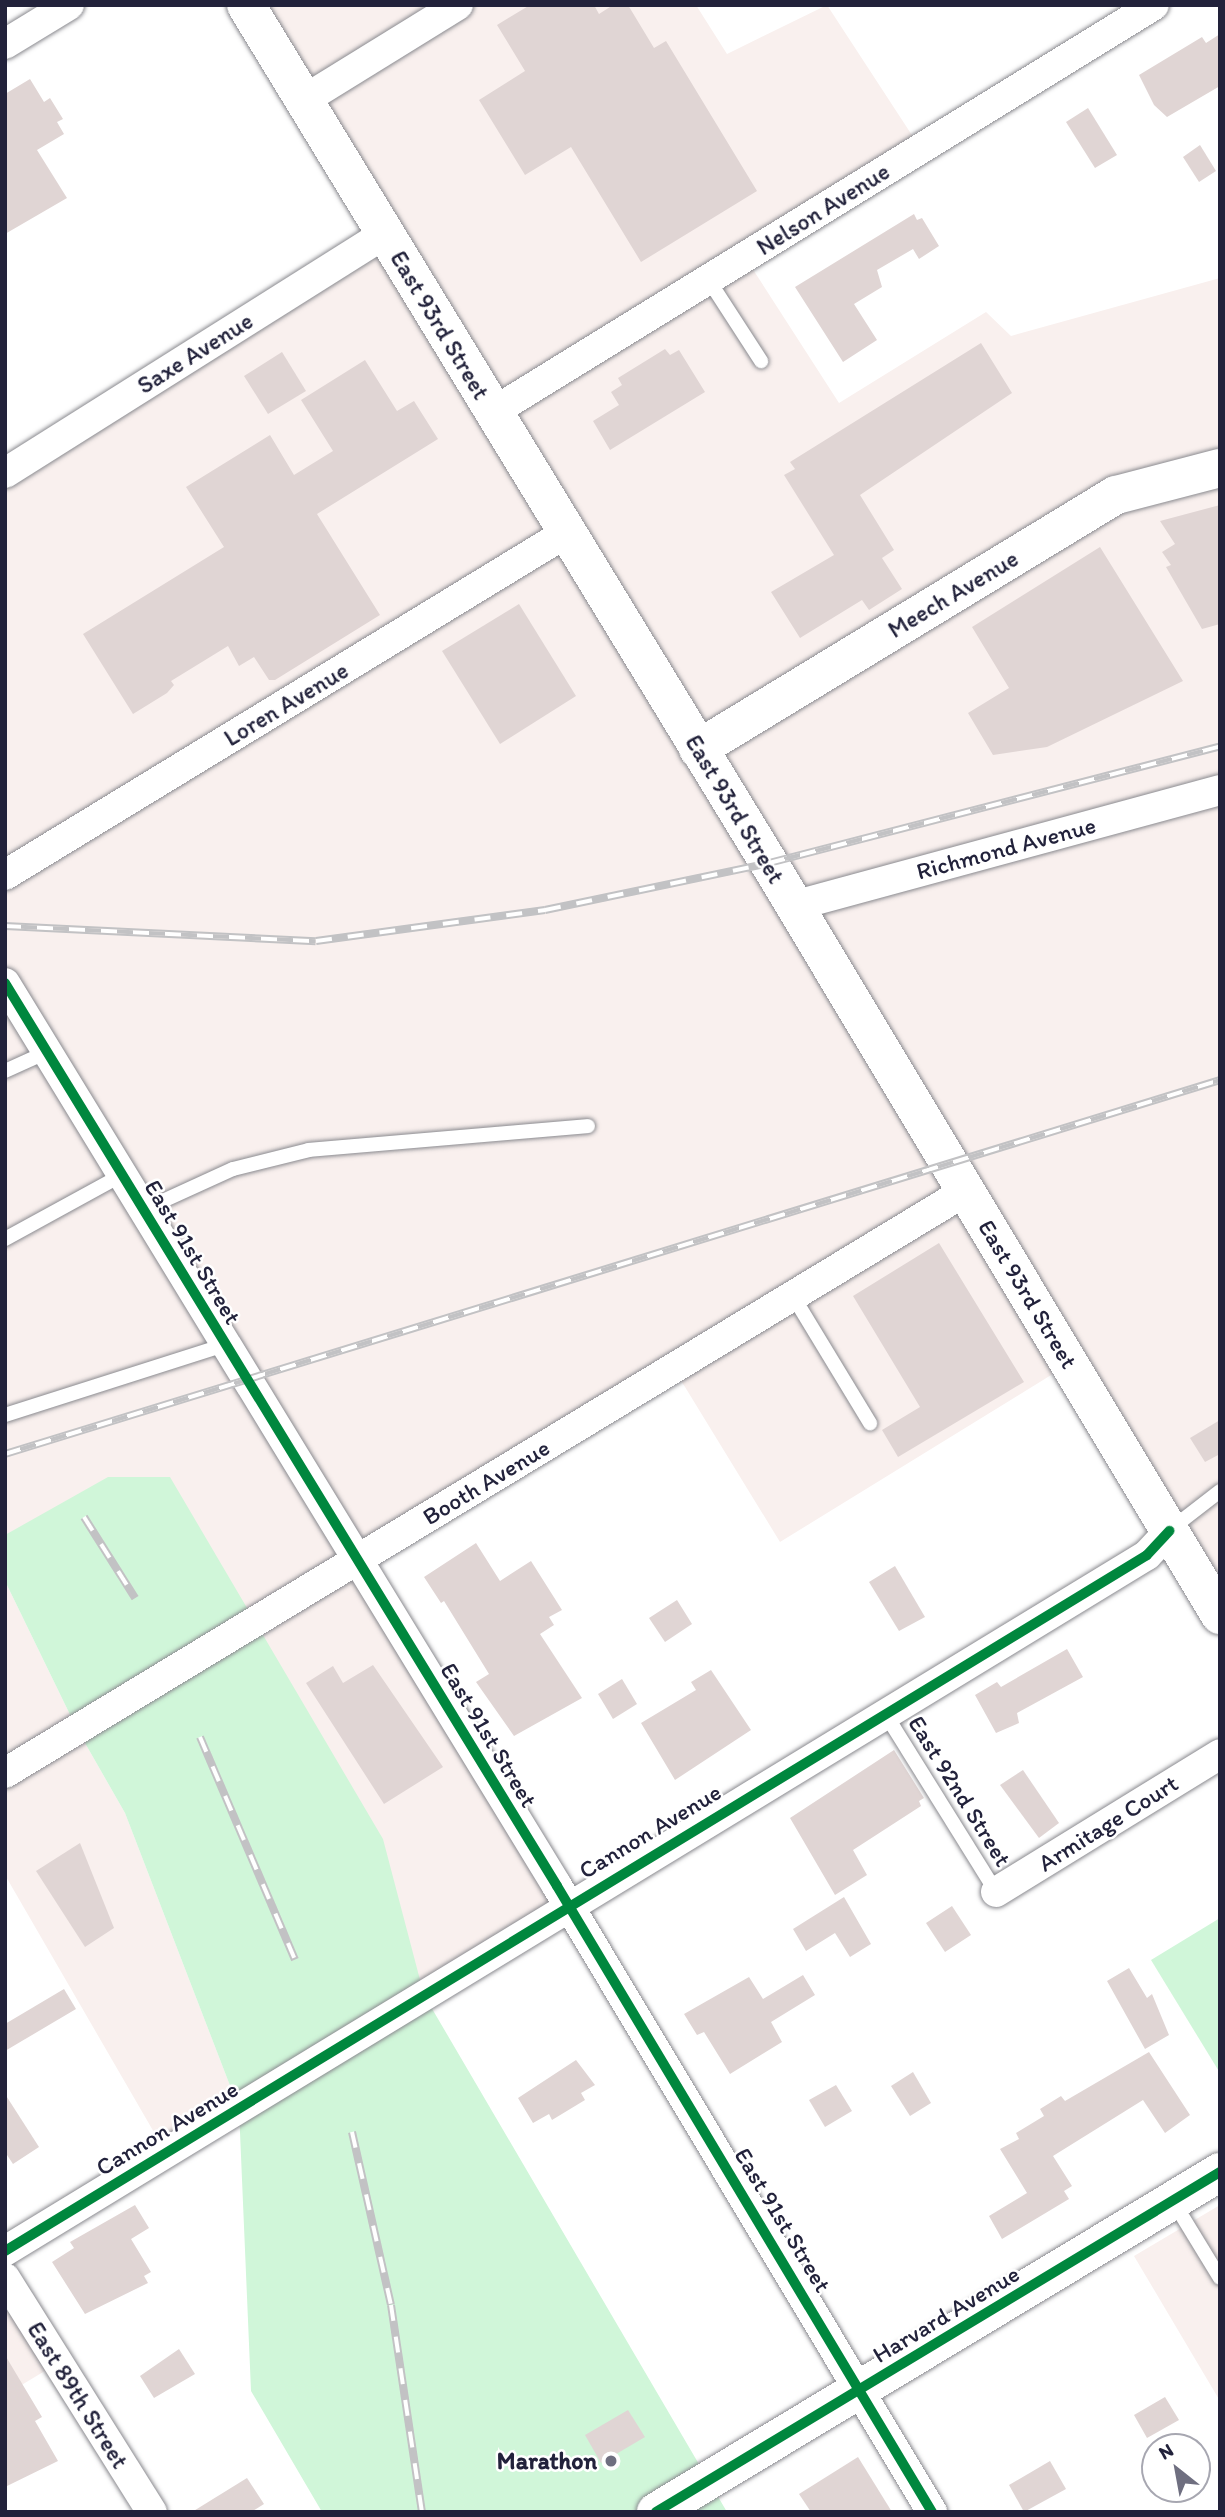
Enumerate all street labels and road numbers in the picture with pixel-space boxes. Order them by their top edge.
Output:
street label: Nelson Avenue [751,157,895,261]
street label: East 93rd Street [384,246,496,404]
street label: Saxe Avenue [132,306,258,400]
street label: Meech Avenue [883,544,1023,644]
street label: Loren Avenue [219,656,353,752]
street label: East 93rd Street [679,730,791,888]
street label: Richmond Avenue [914,810,1098,886]
street label: East 91st Street [139,1175,247,1329]
street label: East 93rd Street [972,1215,1084,1373]
street label: Booth Avenue [418,1433,554,1531]
street label: East 91st Street [435,1658,543,1812]
street label: East 92nd Street [902,1711,1018,1871]
street label: Armitage Court [1033,1768,1183,1878]
street label: Cannon Avenue [574,1777,726,1885]
street label: Cannon Avenue [91,2074,243,2182]
street label: East 91st Street [729,2143,837,2297]
street label: Harvard Avenue [868,2259,1024,2369]
street label: East 89th Street [22,2317,134,2473]

